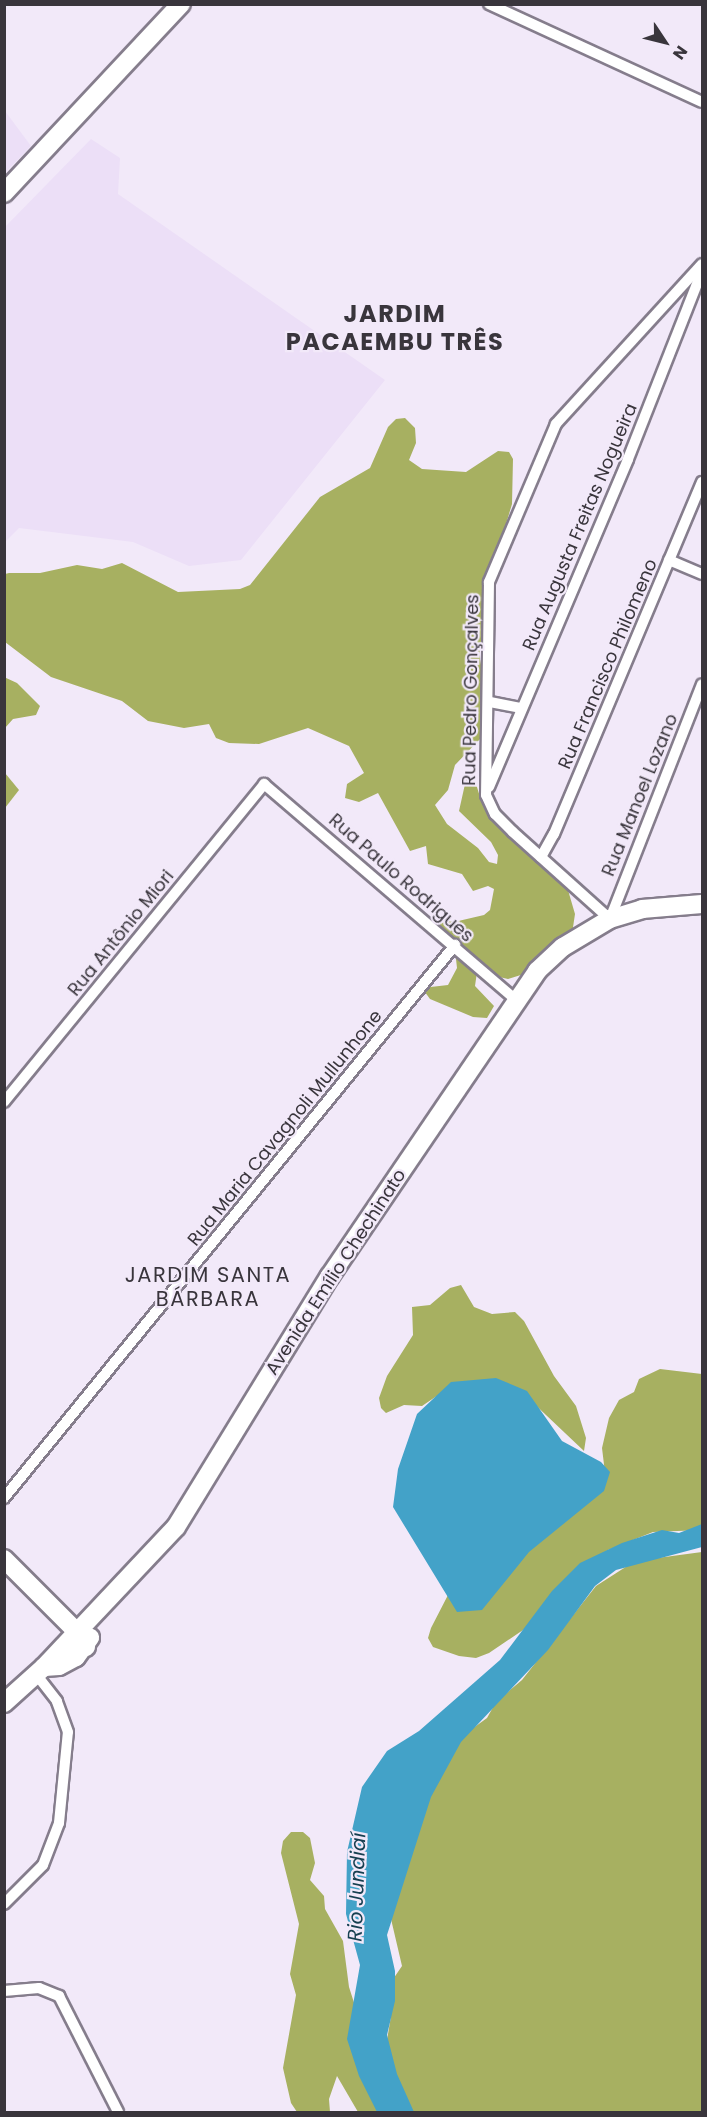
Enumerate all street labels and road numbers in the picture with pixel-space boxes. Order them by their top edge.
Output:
street label: Rua Augusta Freitas Nogueira [518,400,642,654]
street label: Rua Francisco Philomeno [554,556,662,772]
street label: Rua Pedro Gonçalves [459,594,483,786]
street label: Rua Manoel Lozano [598,711,682,879]
street label: Rua Paulo Rodrigues [324,809,478,947]
street label: Rua Antônio Miori [64,866,178,1000]
street label: Rua Maria Cavagnoli Mullunhone [183,1006,387,1250]
street label: Avenida Emílio Chechinato [261,1165,411,1379]

